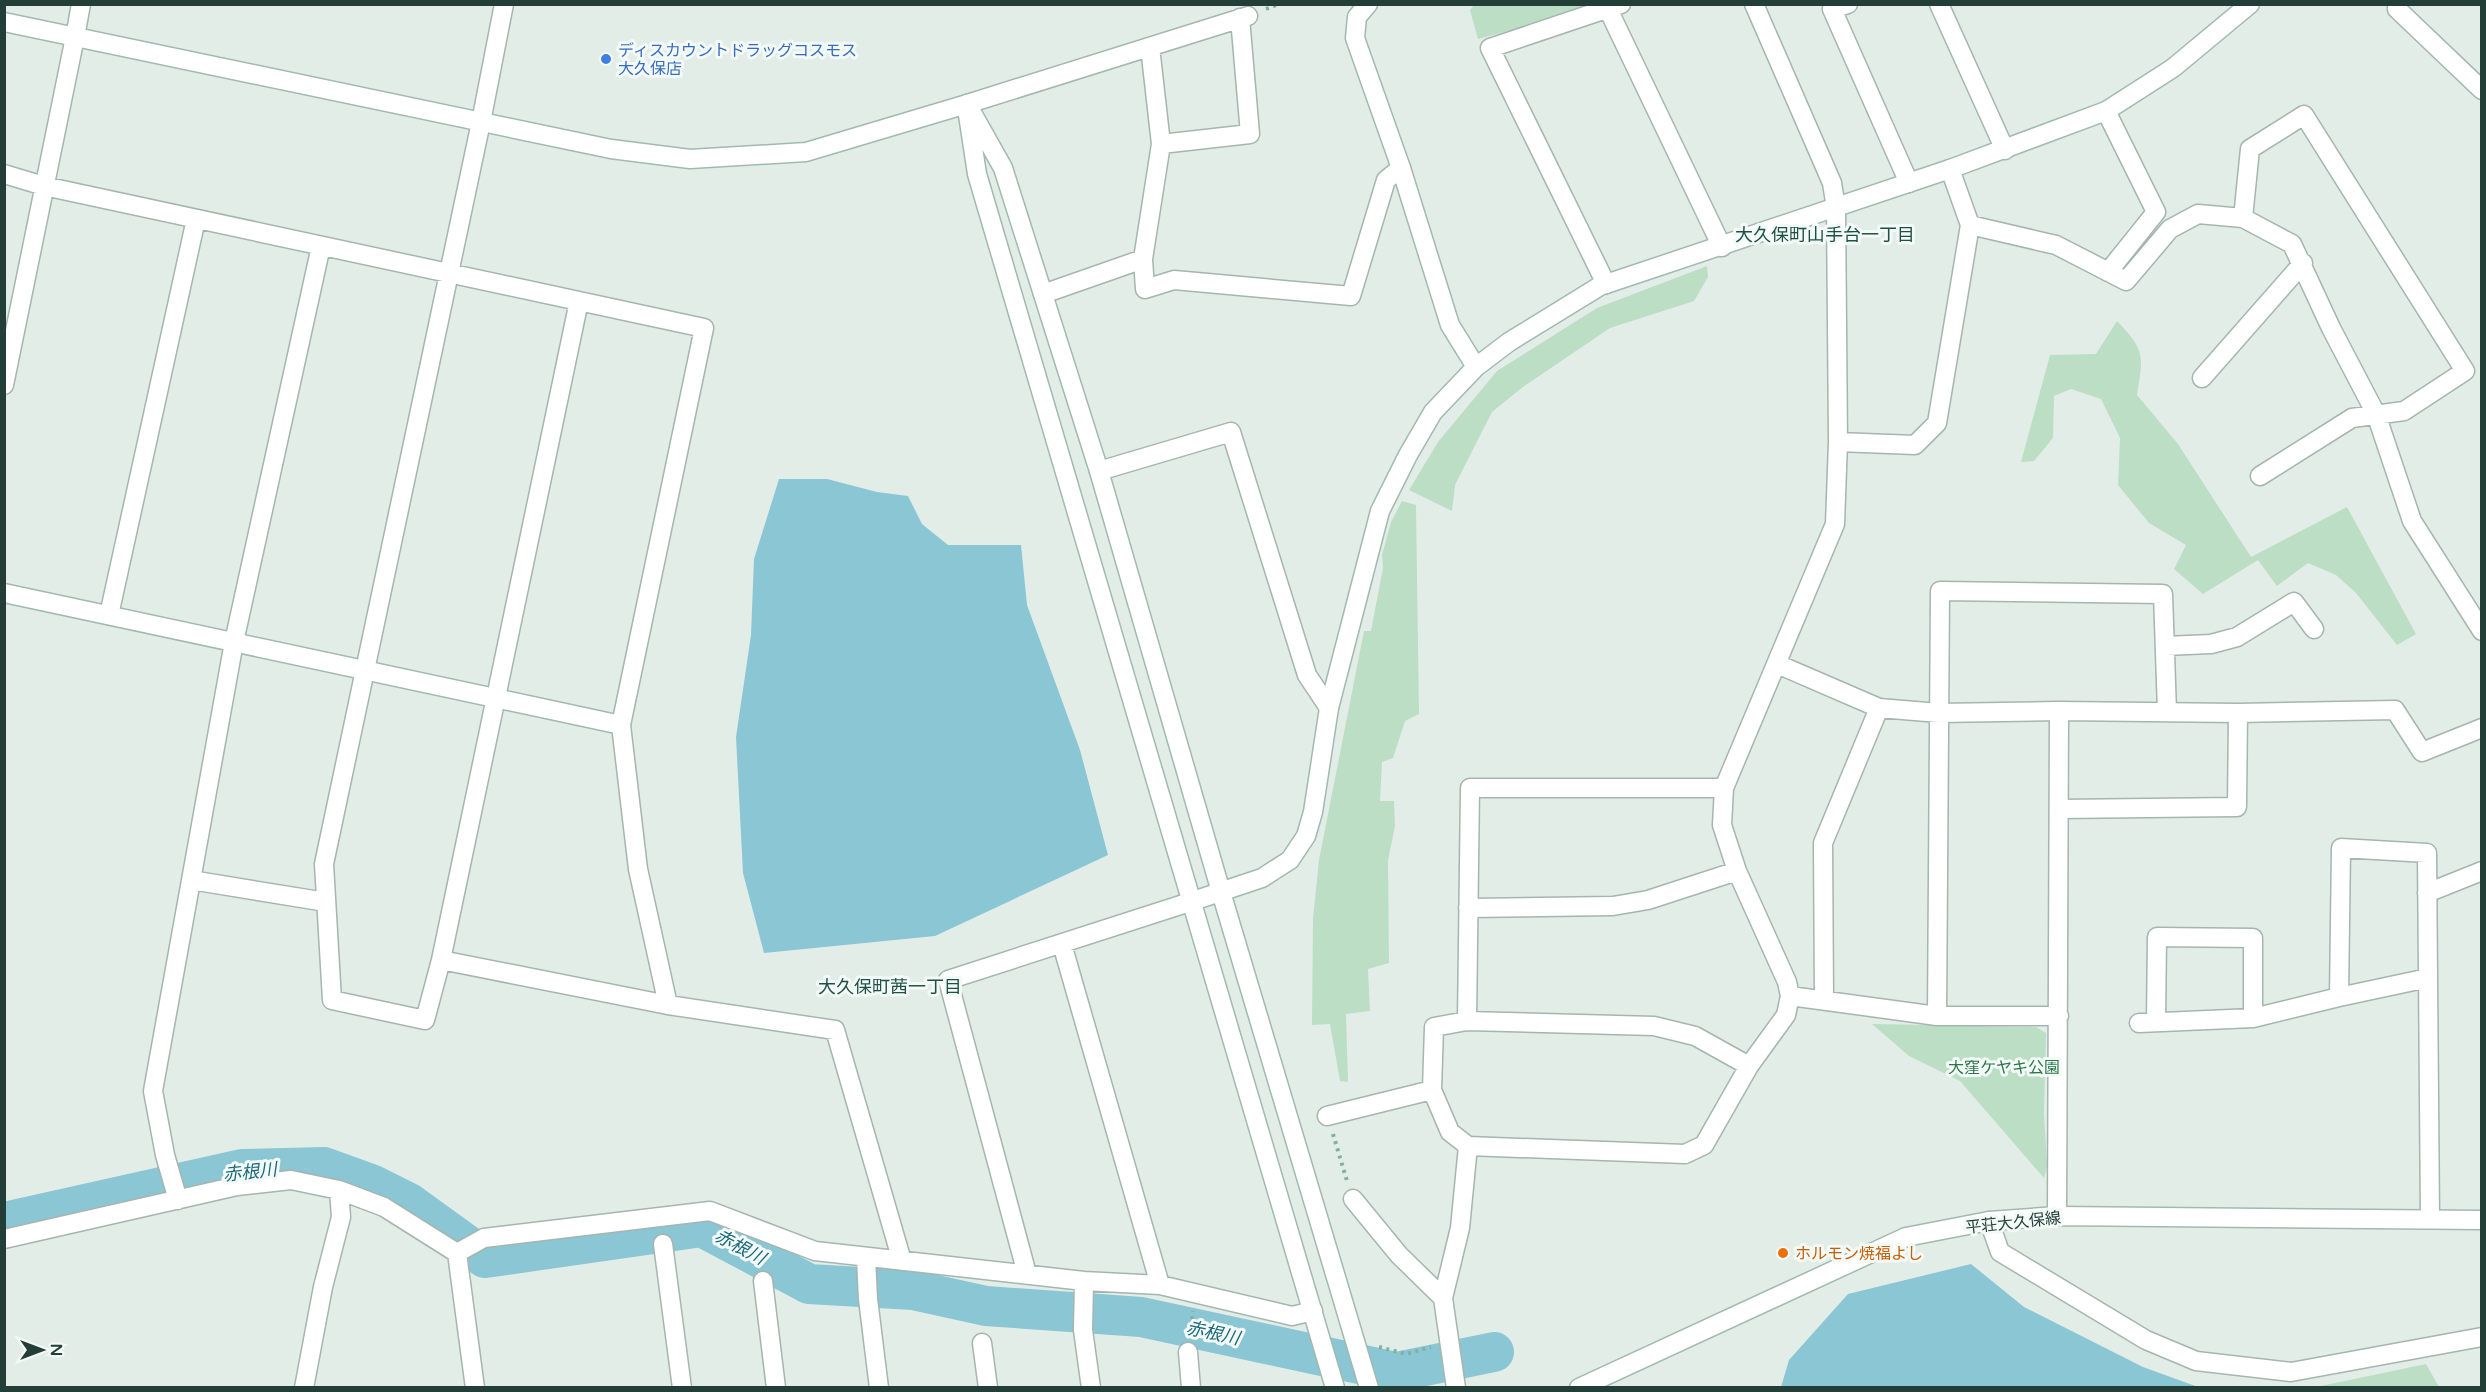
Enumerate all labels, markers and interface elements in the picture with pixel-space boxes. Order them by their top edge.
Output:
place label: ディスカウントドラッグコスモス 大久保店 [618,41,857,79]
marker: ディスカウントドラッグコスモス 大久保店 [599,52,613,66]
district label: 大久保町山手台一丁目 [1735,224,1915,246]
district label: 大久保町茜一丁目 [818,976,962,998]
park label: 大窪ケヤキ公園 [1948,1058,2060,1078]
water label: 赤根川 [222,1158,280,1186]
street label: 平荘大久保線 [1964,1208,2062,1238]
water label: 赤根川 [711,1225,771,1270]
place label: ホルモン焼福よし [1795,1244,1923,1264]
marker: ホルモン焼福よし [1776,1246,1790,1260]
water label: 赤根川 [1184,1317,1244,1350]
north arrow [12,1320,72,1380]
text: N [46,1344,66,1356]

